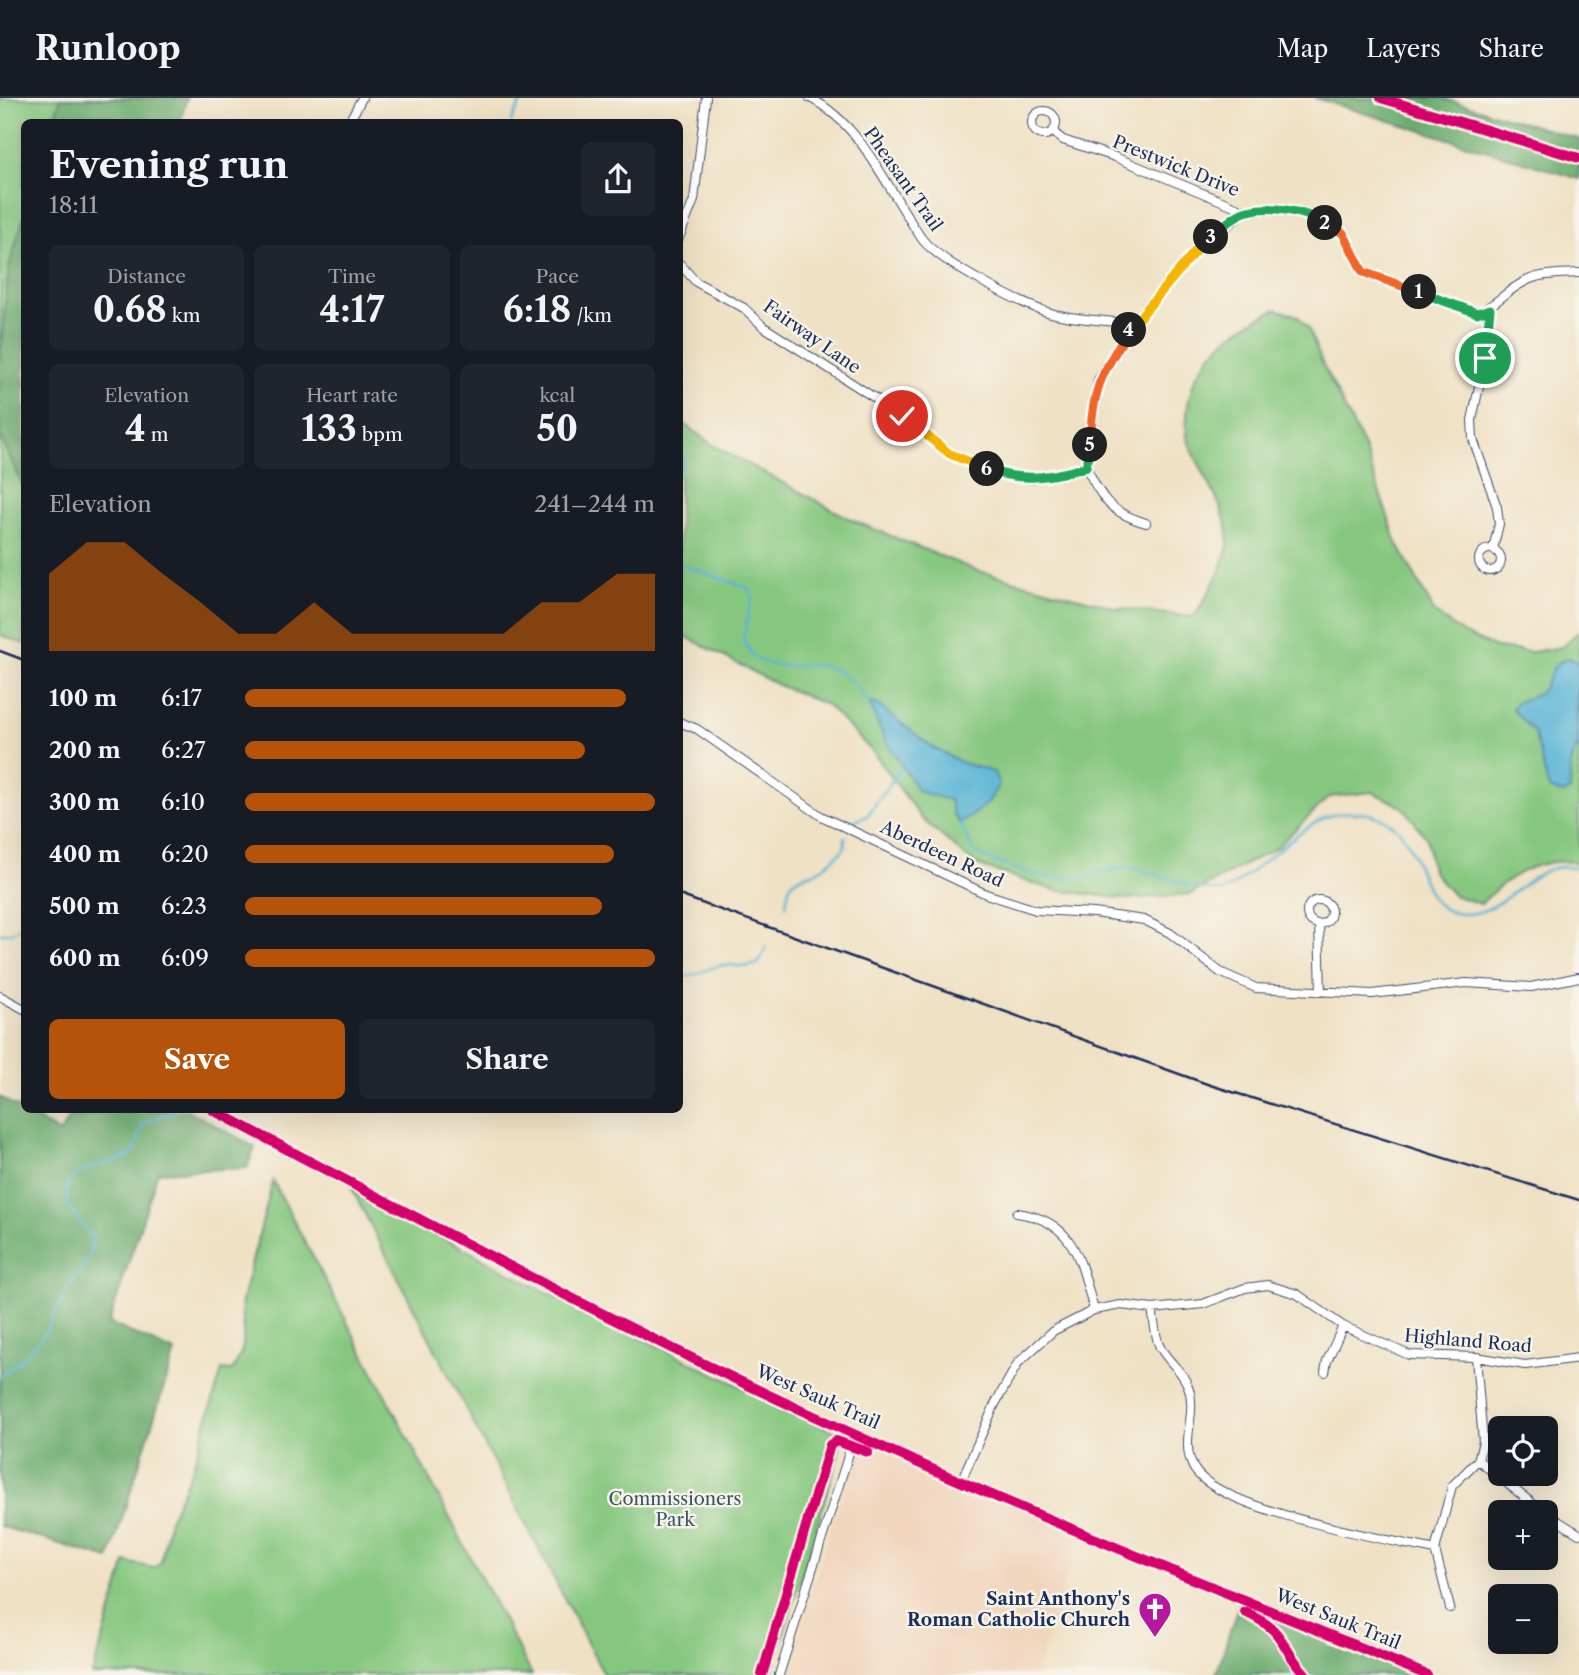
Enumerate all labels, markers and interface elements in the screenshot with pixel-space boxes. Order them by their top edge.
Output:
text: Runloop [35,28,181,69]
text: Map [1277,34,1328,63]
text: Layers [1366,34,1441,63]
text: Share [1479,34,1544,63]
street label: Pheasant Trail [859,123,947,235]
street label: Prestwick Drive [1109,131,1243,201]
text: Evening run [49,141,289,188]
button: share [581,142,655,216]
text: 18:11 [49,191,98,219]
pin: 2 [1308,206,1342,240]
text: 2 [1319,211,1330,234]
pin: 3 [1194,220,1228,254]
text: 3 [1205,225,1216,248]
text: Distance [107,265,186,288]
text: Time [328,265,376,288]
text: Pace [536,265,579,288]
pin: 1 [1402,274,1436,310]
text: 1 [1414,280,1423,303]
text: 0.68 [93,288,167,331]
text: 4:17 [319,288,385,331]
text: 6:18 [503,288,571,331]
street label: Fairway Lane [759,295,865,379]
text: km [167,304,201,327]
text: /km [571,304,612,327]
pin: 4 [1112,313,1146,348]
text: 4 [1123,318,1134,341]
pin [1455,328,1515,388]
icon: arrive [1466,339,1504,377]
text: Elevation [104,384,189,407]
text: Heart rate [306,384,398,407]
text: kcal [539,384,575,407]
pin [872,386,932,446]
icon: check [883,397,921,435]
text: 4 [125,407,146,450]
text: 133 [301,407,357,450]
text: 50 [537,407,578,450]
text: m [146,423,168,446]
text: bpm [357,423,403,446]
pin: 5 [1072,428,1108,462]
text: 5 [1084,433,1095,456]
pin: 6 [970,452,1004,486]
text: 6 [981,457,992,480]
text: Elevation [49,490,152,518]
text: 241–244 m [534,490,655,518]
text: 100 m [49,684,117,712]
text: 6:17 [161,684,202,712]
text: 200 m [49,736,121,764]
text: 6:27 [161,736,205,764]
text: 300 m [49,788,120,816]
text: 6:10 [161,788,205,816]
street label: Aberdeen Road [876,815,1007,892]
text: 400 m [49,840,121,868]
text: 6:20 [161,840,209,868]
text: 500 m [49,892,120,920]
text: 6:23 [161,892,207,920]
text: 600 m [49,944,121,972]
text: 6:09 [161,944,209,972]
button: Save [49,1019,345,1099]
button: Share [359,1019,655,1099]
street label: Highland Road [1403,1324,1533,1358]
street label: West Sauk Trail [752,1359,883,1434]
map controls [1488,1416,1558,1654]
button: locate [1488,1416,1558,1486]
park label: Commissioners Park [609,1488,741,1531]
button: + [1488,1500,1558,1570]
street label: West Sauk Trail [1271,1584,1404,1654]
button: − [1488,1584,1558,1654]
place label: Saint Anthony's Roman Catholic Church [907,1588,1131,1631]
church icon: Saint Anthony's Roman Catholic Church [1136,1590,1174,1639]

